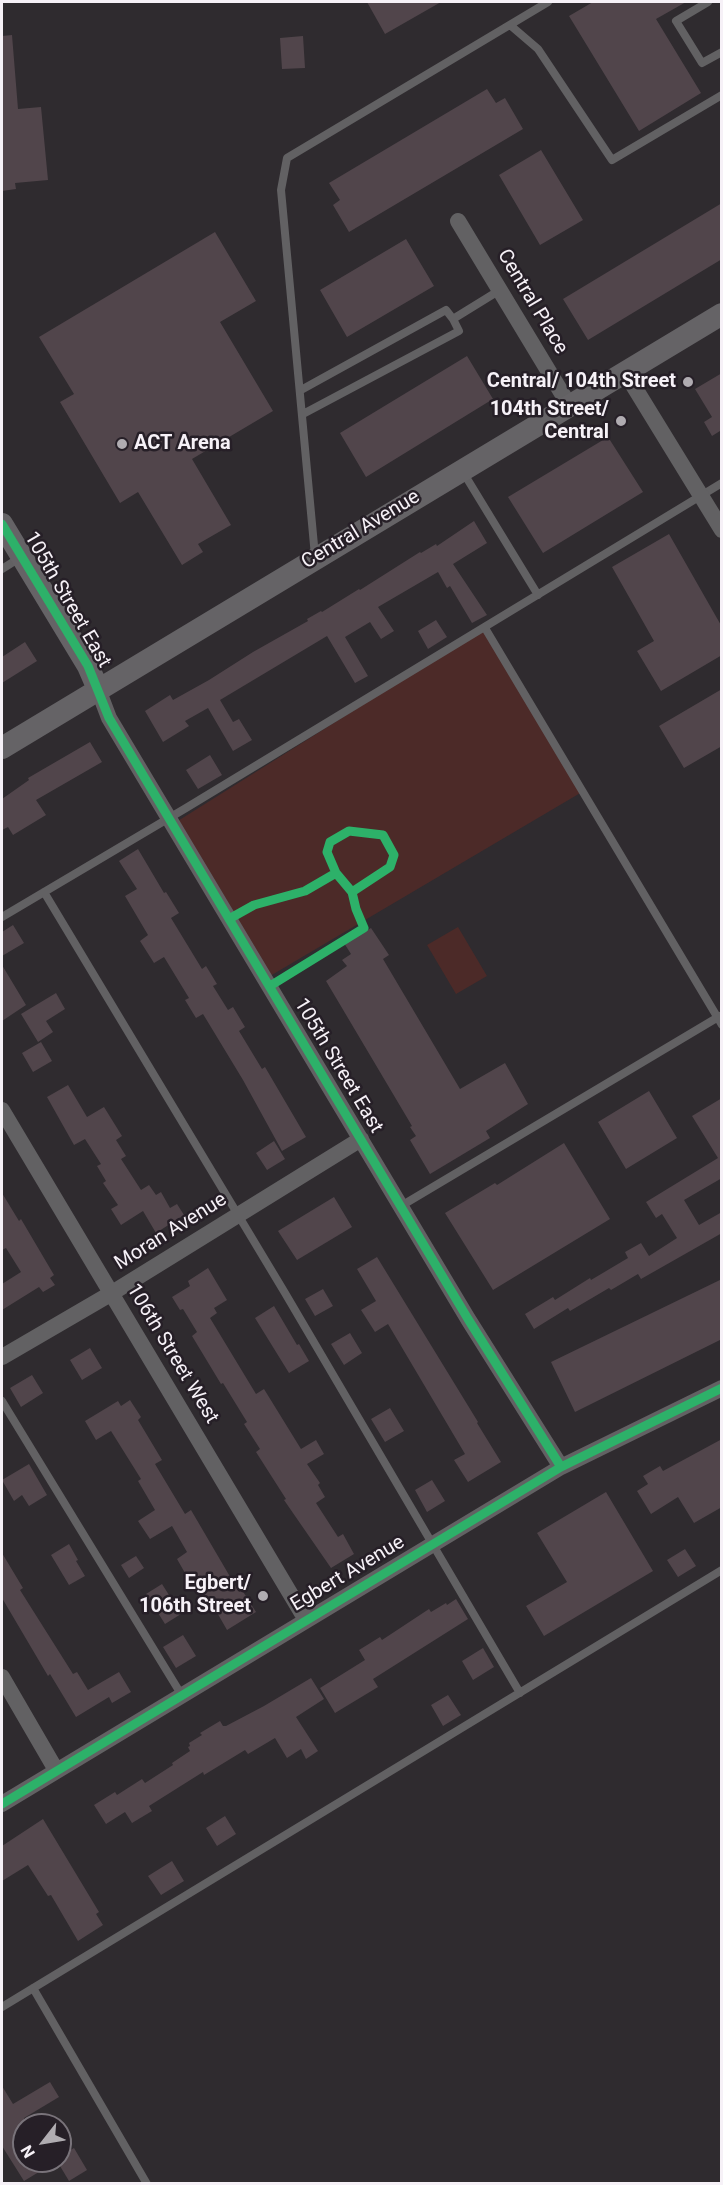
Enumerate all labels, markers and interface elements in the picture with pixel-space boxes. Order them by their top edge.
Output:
street label: Central Place [491,245,573,359]
place label: Central/ 104th Street [487,370,676,394]
marker: Central/ 104th Street [681,375,695,389]
place label: 104th Street/ Central [490,398,609,445]
marker: 104th Street/ Central [614,414,628,428]
place label: ACT Arena [134,432,231,456]
marker: ACT Arena [115,437,129,451]
street label: Central Avenue [298,485,424,575]
street label: 105th Street East [18,528,116,672]
street label: 105th Street East [288,994,388,1138]
street label: Moran Avenue [111,1188,231,1276]
street label: 106th Street West [121,1280,223,1428]
street label: Egbert Avenue [287,1531,409,1617]
place label: Egbert/ 106th Street [139,1572,251,1619]
marker: Egbert/ 106th Street [256,1589,270,1603]
north arrow [12,2113,72,2173]
text: N [17,2142,39,2161]

